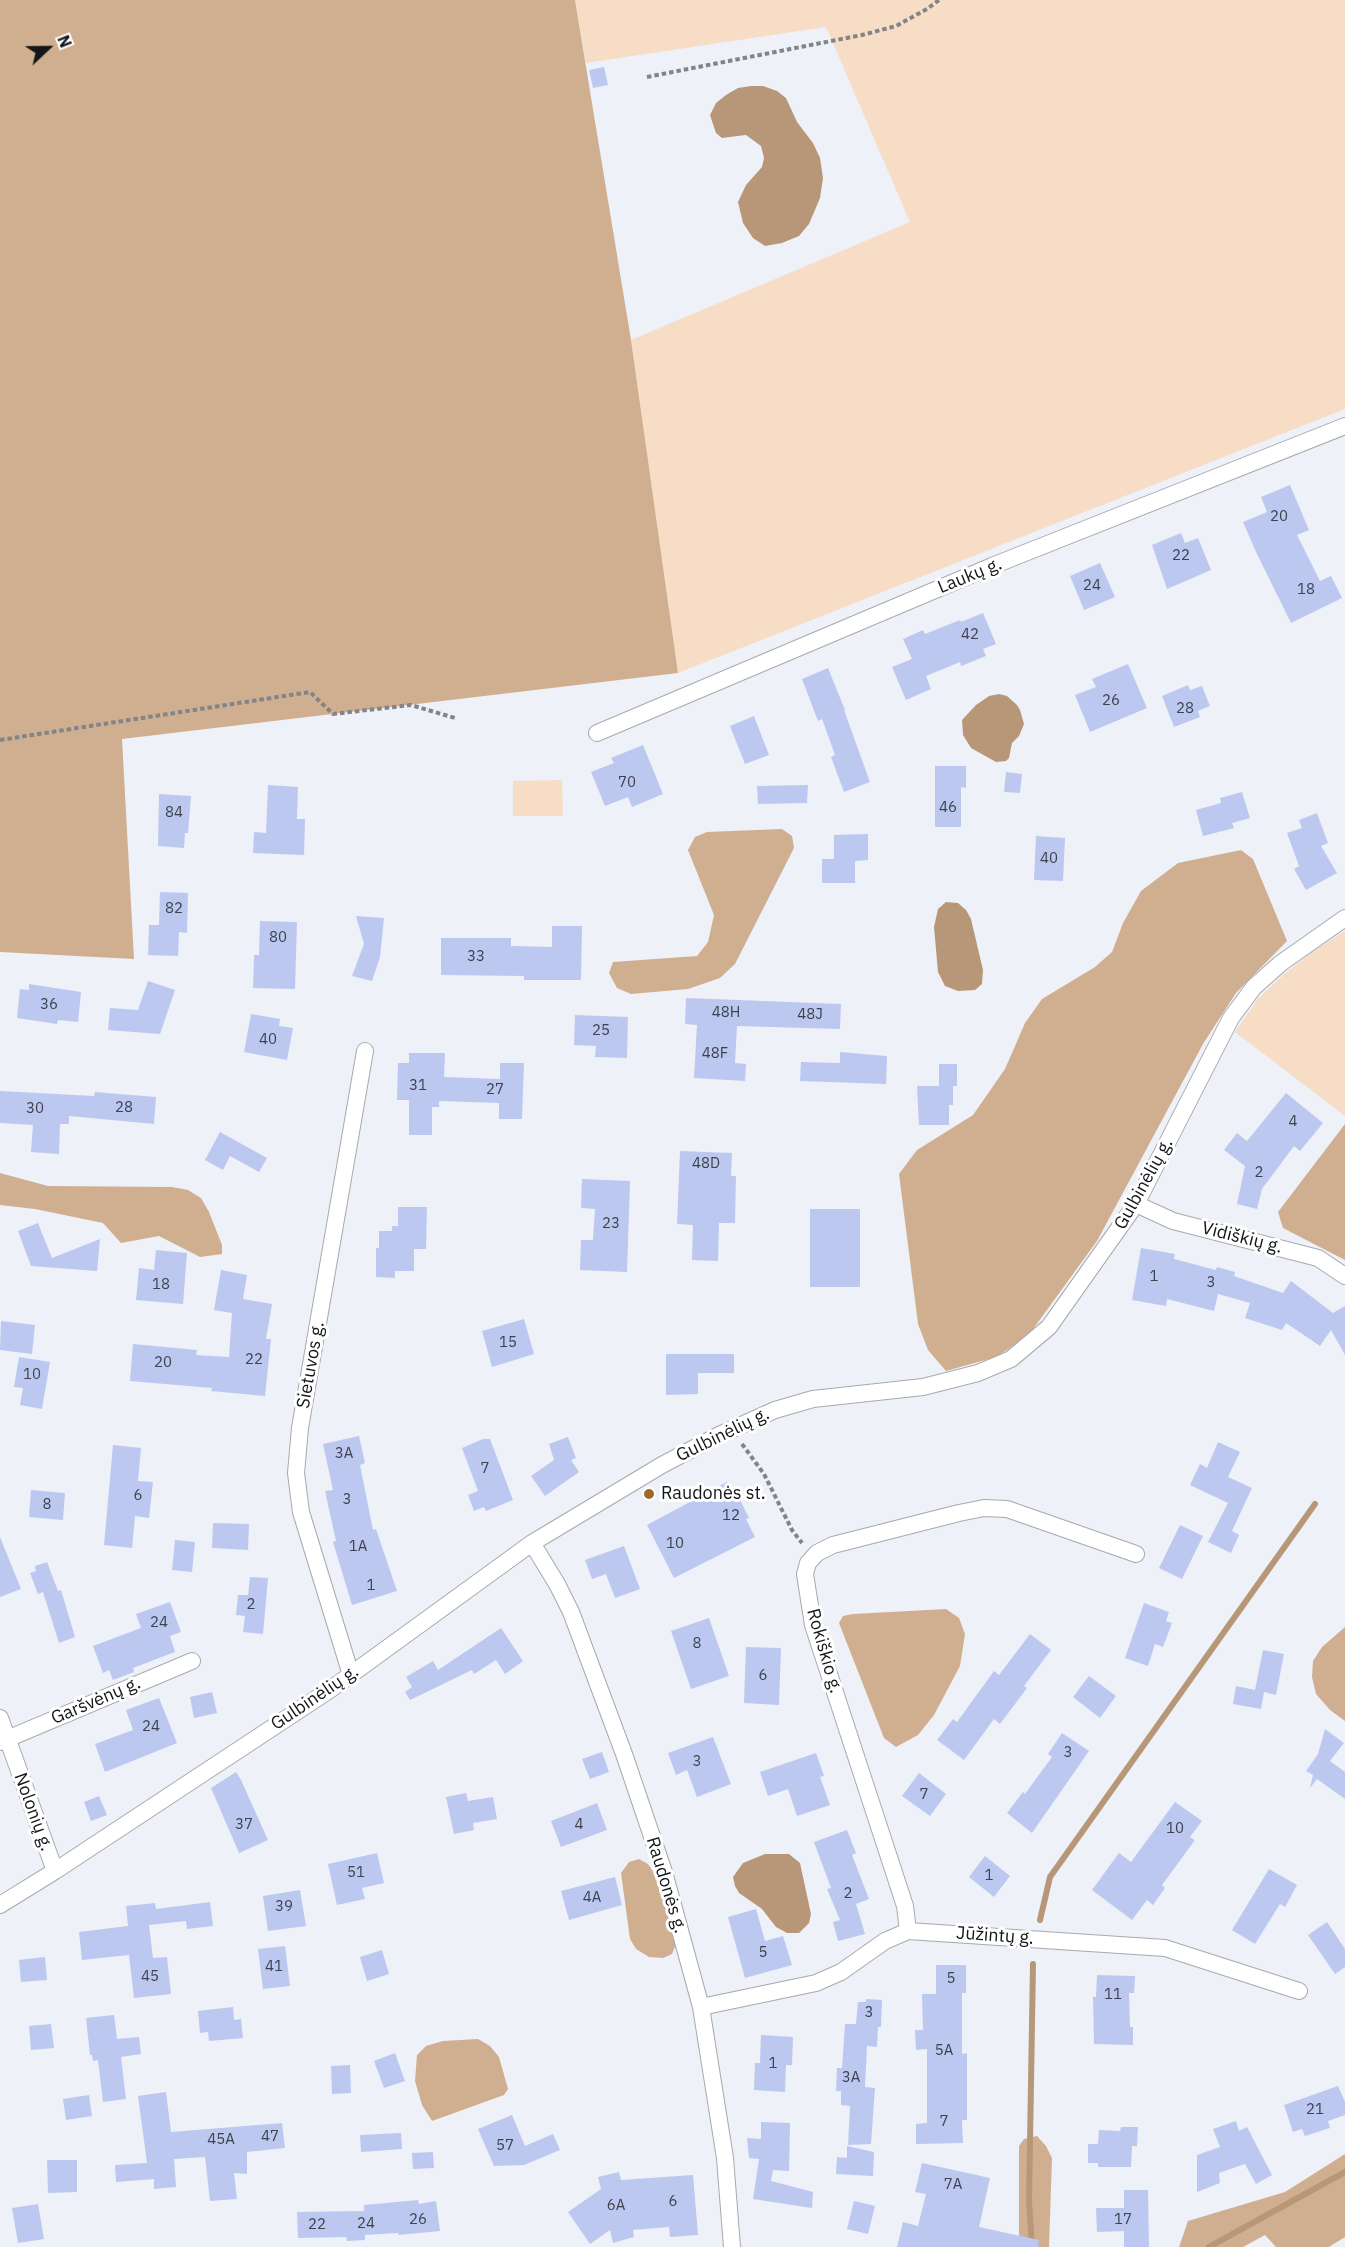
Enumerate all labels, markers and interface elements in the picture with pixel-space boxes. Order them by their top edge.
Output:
north arrow [18,18,78,78]
text: N [53,32,76,50]
house number: 20 [1270,508,1288,526]
house number: 22 [1172,547,1190,565]
street label: Laukų g. [935,553,1005,599]
house number: 24 [1083,577,1101,595]
house number: 18 [1297,581,1315,599]
house number: 42 [961,626,979,644]
house number: 26 [1102,692,1120,710]
house number: 28 [1176,700,1194,718]
house number: 70 [618,774,636,792]
house number: 46 [939,799,957,817]
house number: 84 [165,804,183,822]
house number: 40 [1040,850,1058,868]
house number: 82 [165,900,183,918]
house number: 80 [269,929,287,947]
house number: 33 [467,948,485,966]
house number: 36 [40,996,58,1014]
house number: 48H [712,1004,740,1022]
house number: 48J [797,1006,823,1024]
house number: 25 [592,1022,610,1040]
house number: 40 [259,1031,277,1049]
house number: 48F [702,1045,728,1063]
house number: 31 [409,1077,427,1095]
house number: 27 [486,1081,504,1099]
house number: 28 [115,1099,133,1117]
house number: 30 [26,1100,44,1118]
house number: 4 [1289,1113,1297,1131]
street label: Gulbinėlių g. [1110,1135,1178,1233]
house number: 48D [692,1155,720,1173]
house number: 2 [1255,1164,1263,1182]
house number: 23 [602,1215,620,1233]
street label: Vidiškių g. [1199,1218,1285,1258]
house number: 1 [1150,1268,1158,1286]
house number: 3 [1207,1274,1215,1292]
house number: 18 [152,1276,170,1294]
street label: Sietuvos g. [293,1320,329,1410]
house number: 15 [499,1334,517,1352]
house number: 22 [245,1351,263,1369]
house number: 20 [154,1354,172,1372]
house number: 10 [23,1366,41,1384]
street label: Gulbinėlių g. [673,1403,773,1467]
house number: 3A [335,1445,353,1463]
house number: 7 [481,1460,489,1478]
place label: Raudonės st. [661,1483,766,1505]
house number: 6 [134,1487,142,1505]
marker: Raudonės st. [642,1487,656,1501]
house number: 3 [343,1491,351,1509]
house number: 8 [43,1496,51,1514]
house number: 12 [722,1507,740,1525]
house number: 10 [666,1535,684,1553]
house number: 1A [349,1538,367,1556]
house number: 1 [367,1577,375,1595]
house number: 2 [247,1596,255,1614]
street label: Rokiškio g. [802,1606,846,1696]
house number: 24 [150,1614,168,1632]
house number: 8 [693,1635,701,1653]
street label: Gulbinėlių g. [267,1661,363,1735]
house number: 6 [759,1667,767,1685]
street label: Garšvėnų g. [48,1672,144,1730]
house number: 24 [142,1718,160,1736]
house number: 3 [1064,1744,1072,1762]
house number: 3 [693,1753,701,1771]
street label: Nolonių g. [9,1770,57,1854]
house number: 7 [920,1786,928,1804]
house number: 37 [235,1816,253,1834]
house number: 4 [575,1816,583,1834]
house number: 10 [1166,1820,1184,1838]
street label: Raudonės g. [641,1834,691,1936]
house number: 51 [347,1864,365,1882]
house number: 1 [985,1867,993,1885]
house number: 2 [844,1885,852,1903]
house number: 4A [583,1889,601,1907]
house number: 39 [275,1898,293,1916]
street label: Jūžintų g. [955,1923,1035,1949]
house number: 5 [759,1944,767,1962]
house number: 41 [265,1958,283,1976]
house number: 45 [141,1968,159,1986]
house number: 5 [947,1970,955,1988]
house number: 11 [1104,1986,1122,2004]
house number: 3 [865,2004,873,2022]
house number: 5A [935,2042,953,2060]
house number: 1 [769,2055,777,2073]
house number: 3A [842,2069,860,2087]
house number: 21 [1306,2101,1324,2119]
house number: 7 [940,2113,948,2131]
house number: 47 [261,2128,279,2146]
house number: 45A [207,2131,235,2149]
house number: 57 [496,2137,514,2155]
house number: 7A [944,2176,962,2194]
house number: 6 [669,2193,677,2211]
house number: 6A [607,2197,625,2215]
house number: 26 [409,2211,427,2229]
house number: 17 [1114,2211,1132,2229]
house number: 24 [357,2215,375,2233]
house number: 22 [308,2216,326,2234]

